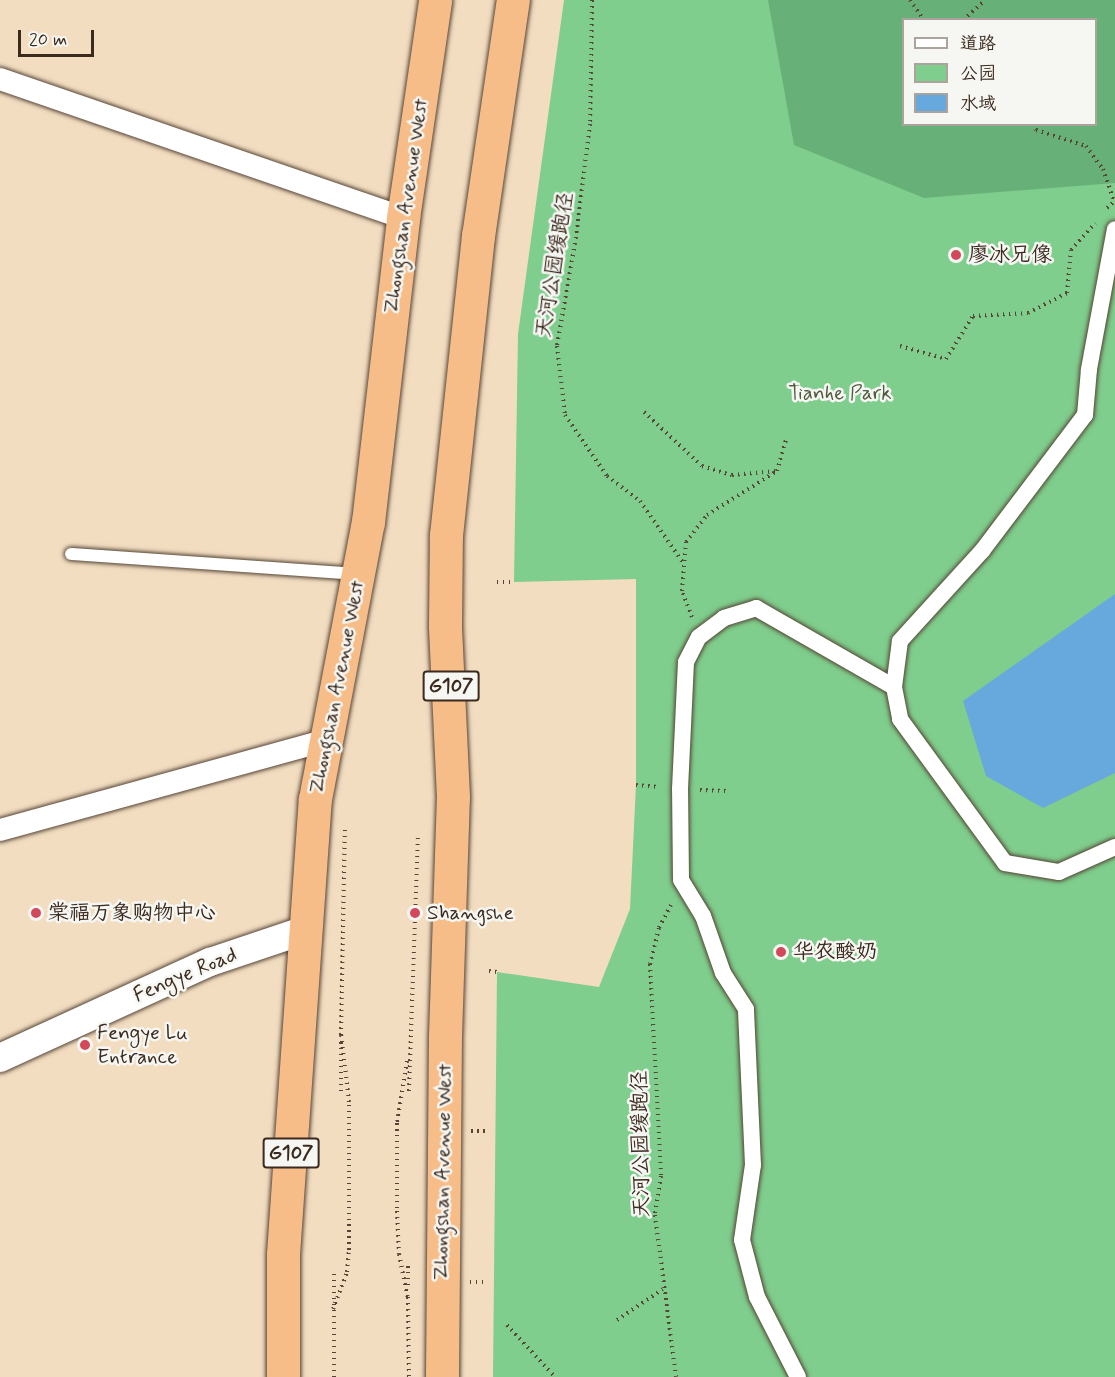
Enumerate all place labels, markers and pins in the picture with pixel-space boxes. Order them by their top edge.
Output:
place label: 廖冰兄像 [968,242,1052,268]
marker: 廖冰兄像 [949,248,963,262]
place label: 棠福万象购物中心 [48,900,216,926]
place label: Shangshe [427,900,514,926]
marker: 棠福万象购物中心 [29,906,43,920]
marker: Shangshe [408,906,422,920]
place label: 华农酸奶 [793,939,877,965]
marker: 华农酸奶 [774,945,788,959]
place label: Fengye Lu Entrance [97,1020,187,1070]
marker: Fengye Lu Entrance [78,1038,92,1052]

